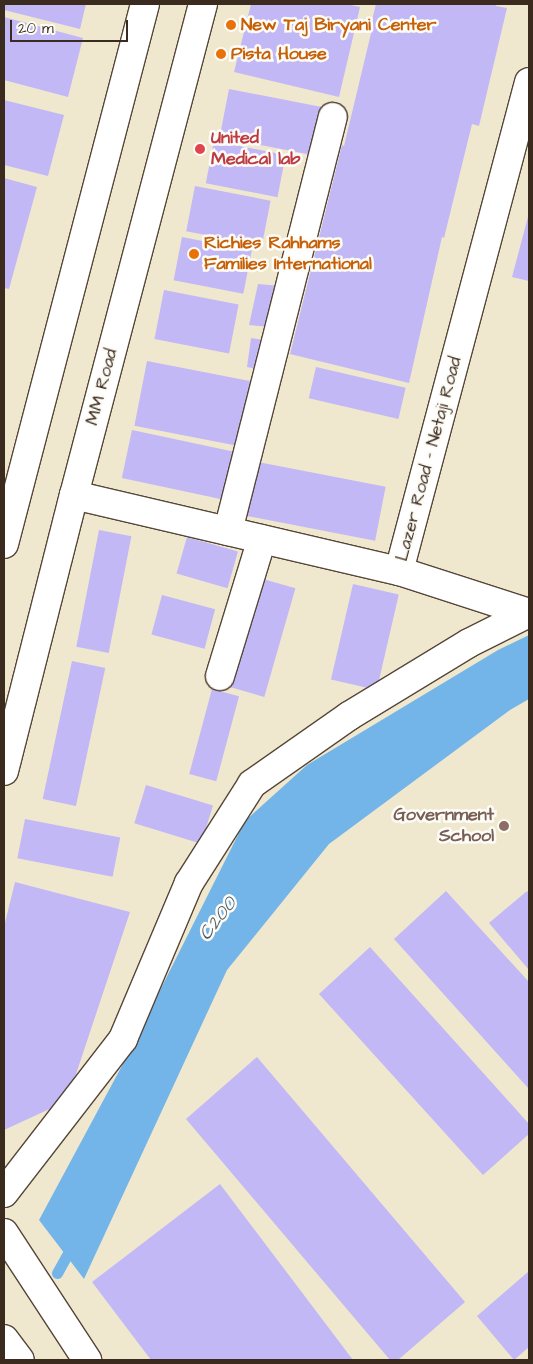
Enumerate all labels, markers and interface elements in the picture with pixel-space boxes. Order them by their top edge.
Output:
scale bar [12,10,130,42]
place label: New Taj Biryani Center [241,14,436,36]
text: 20 m [18,18,54,39]
marker: New Taj Biryani Center [225,19,237,31]
place label: Pista House [231,43,327,65]
marker: Pista House [215,48,227,60]
place label: United Medical lab [211,128,300,170]
marker: United Medical lab [193,142,207,156]
place label: Richies Rahhams Families International [204,233,372,276]
marker: Richies Rahhams Families International [188,248,200,260]
street label: MM Road [81,346,123,428]
street label: Lazer Road - Netaji Road [391,354,467,564]
place label: Government School [393,805,494,848]
marker: Government School [498,820,510,832]
water label: C200 [194,893,242,945]

